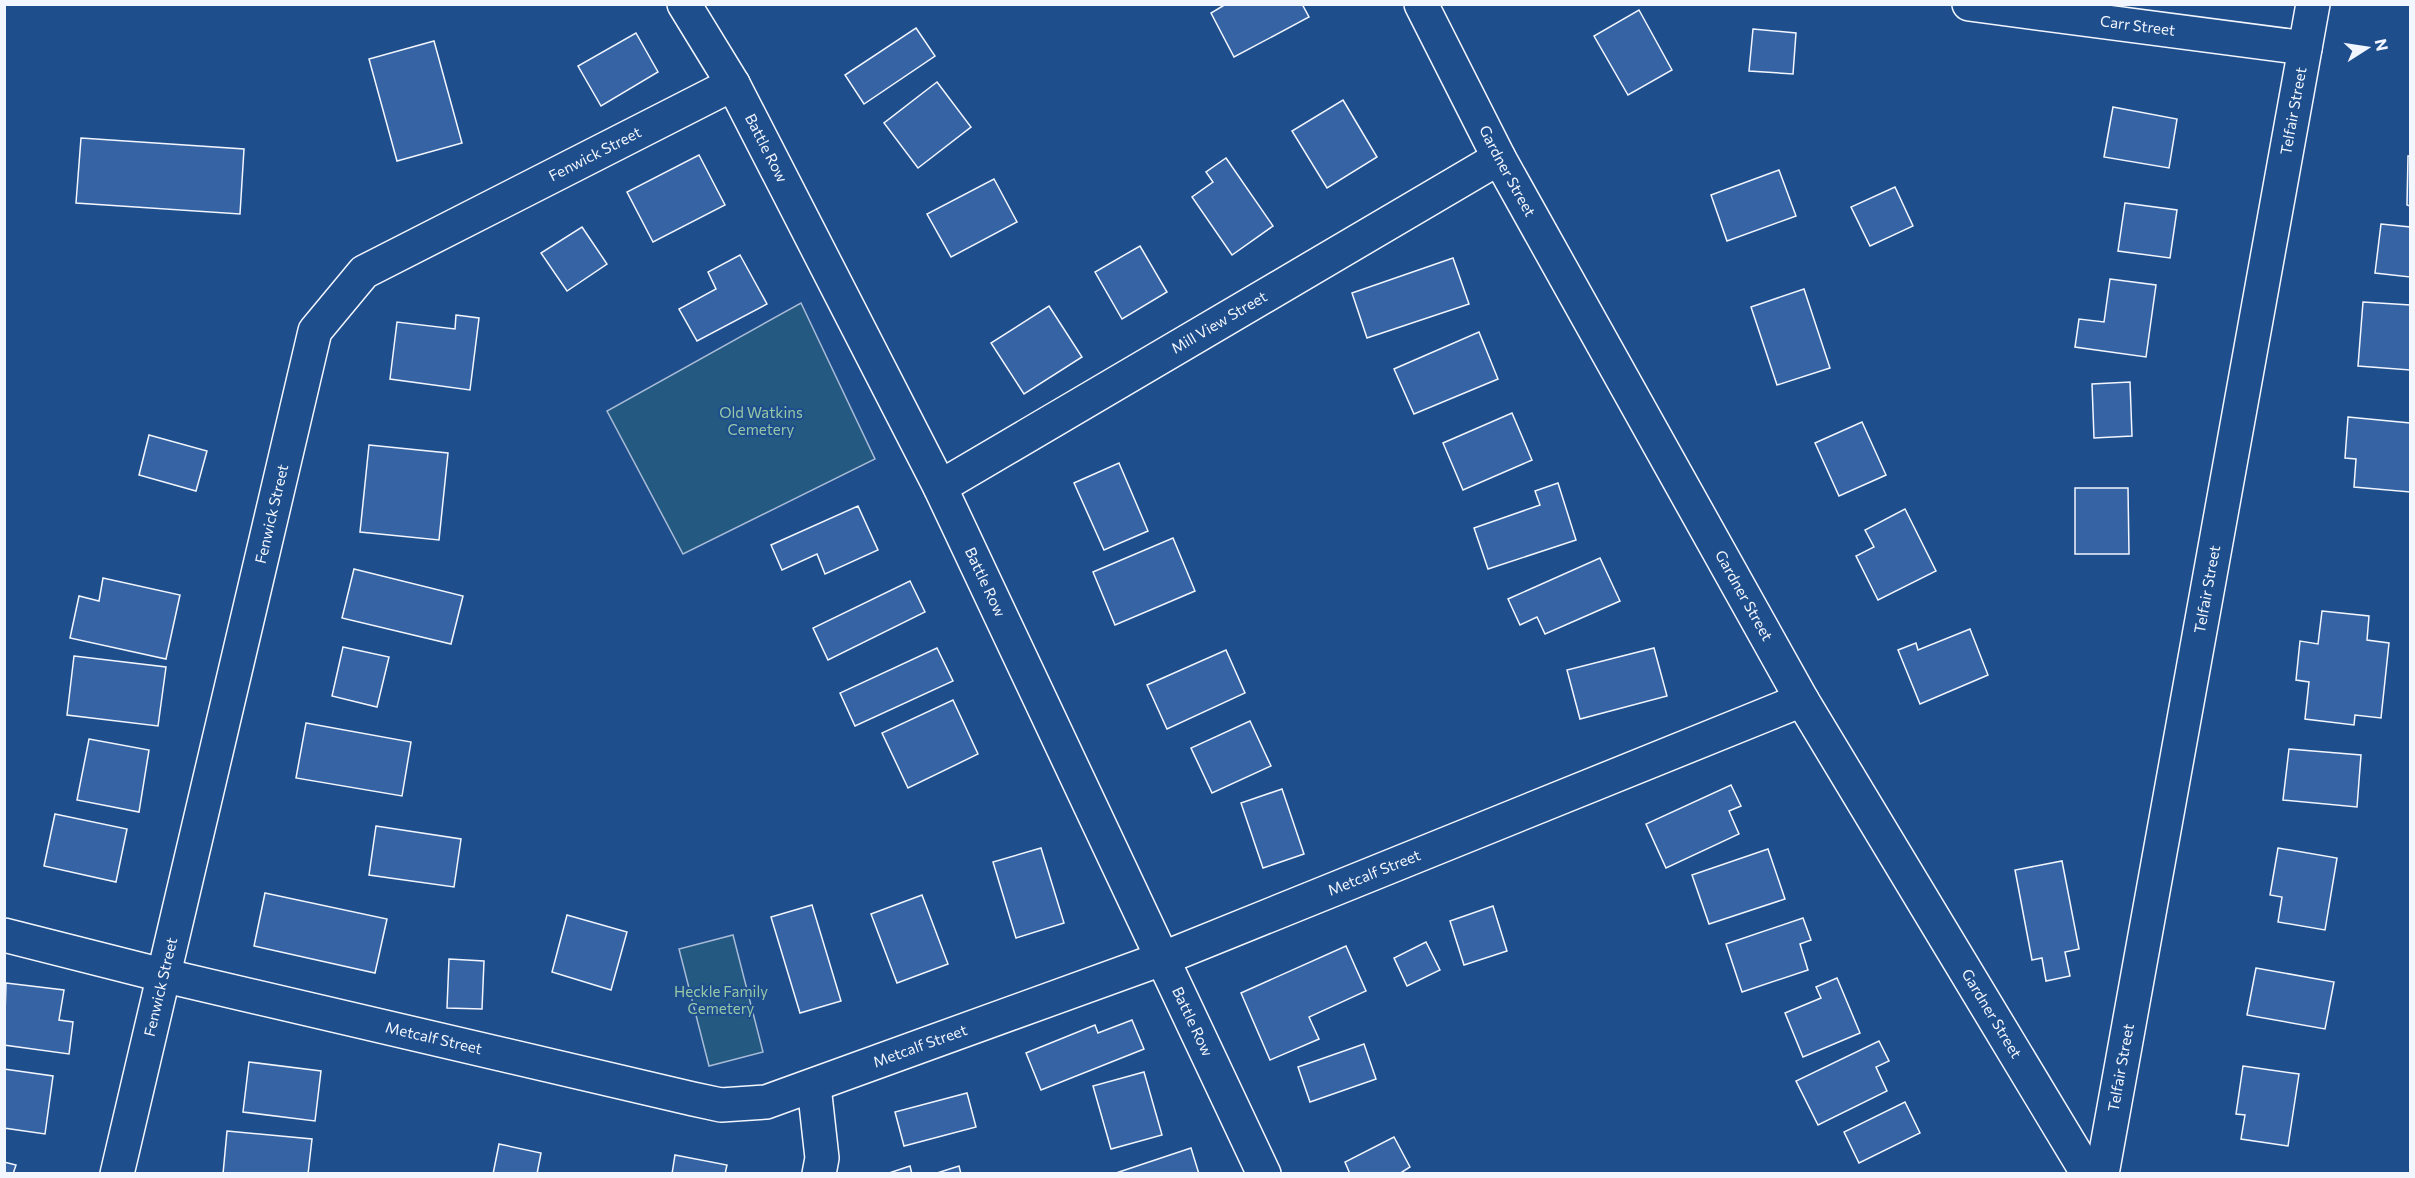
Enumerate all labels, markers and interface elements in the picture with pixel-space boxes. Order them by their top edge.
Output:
street label: Carr Street [2099,11,2176,39]
north arrow [2337,18,2397,78]
text: N [2372,37,2393,53]
street label: Telfair Street [2276,66,2309,156]
street label: Battle Row [742,110,792,185]
street label: Fenwick Street [545,122,644,184]
street label: Gardner Street [1476,122,1540,219]
street label: Mill View Street [1168,287,1270,357]
park label: Old Watkins Cemetery [719,403,803,438]
street label: Fenwick Street [251,462,291,565]
street label: Battle Row [962,544,1010,619]
street label: Telfair Street [2190,544,2223,635]
street label: Gardner Street [1712,547,1777,644]
street label: Metcalf Street [1325,845,1423,899]
street label: Fenwick Street [140,935,180,1038]
street label: Gardner Street [1958,965,2026,1061]
park label: Heckle Family Cemetery [674,982,768,1017]
street label: Battle Row [1169,984,1217,1059]
street label: Metcalf Street [384,1018,484,1057]
street label: Metcalf Street [870,1020,969,1070]
street label: Telfair Street [2103,1022,2137,1113]

